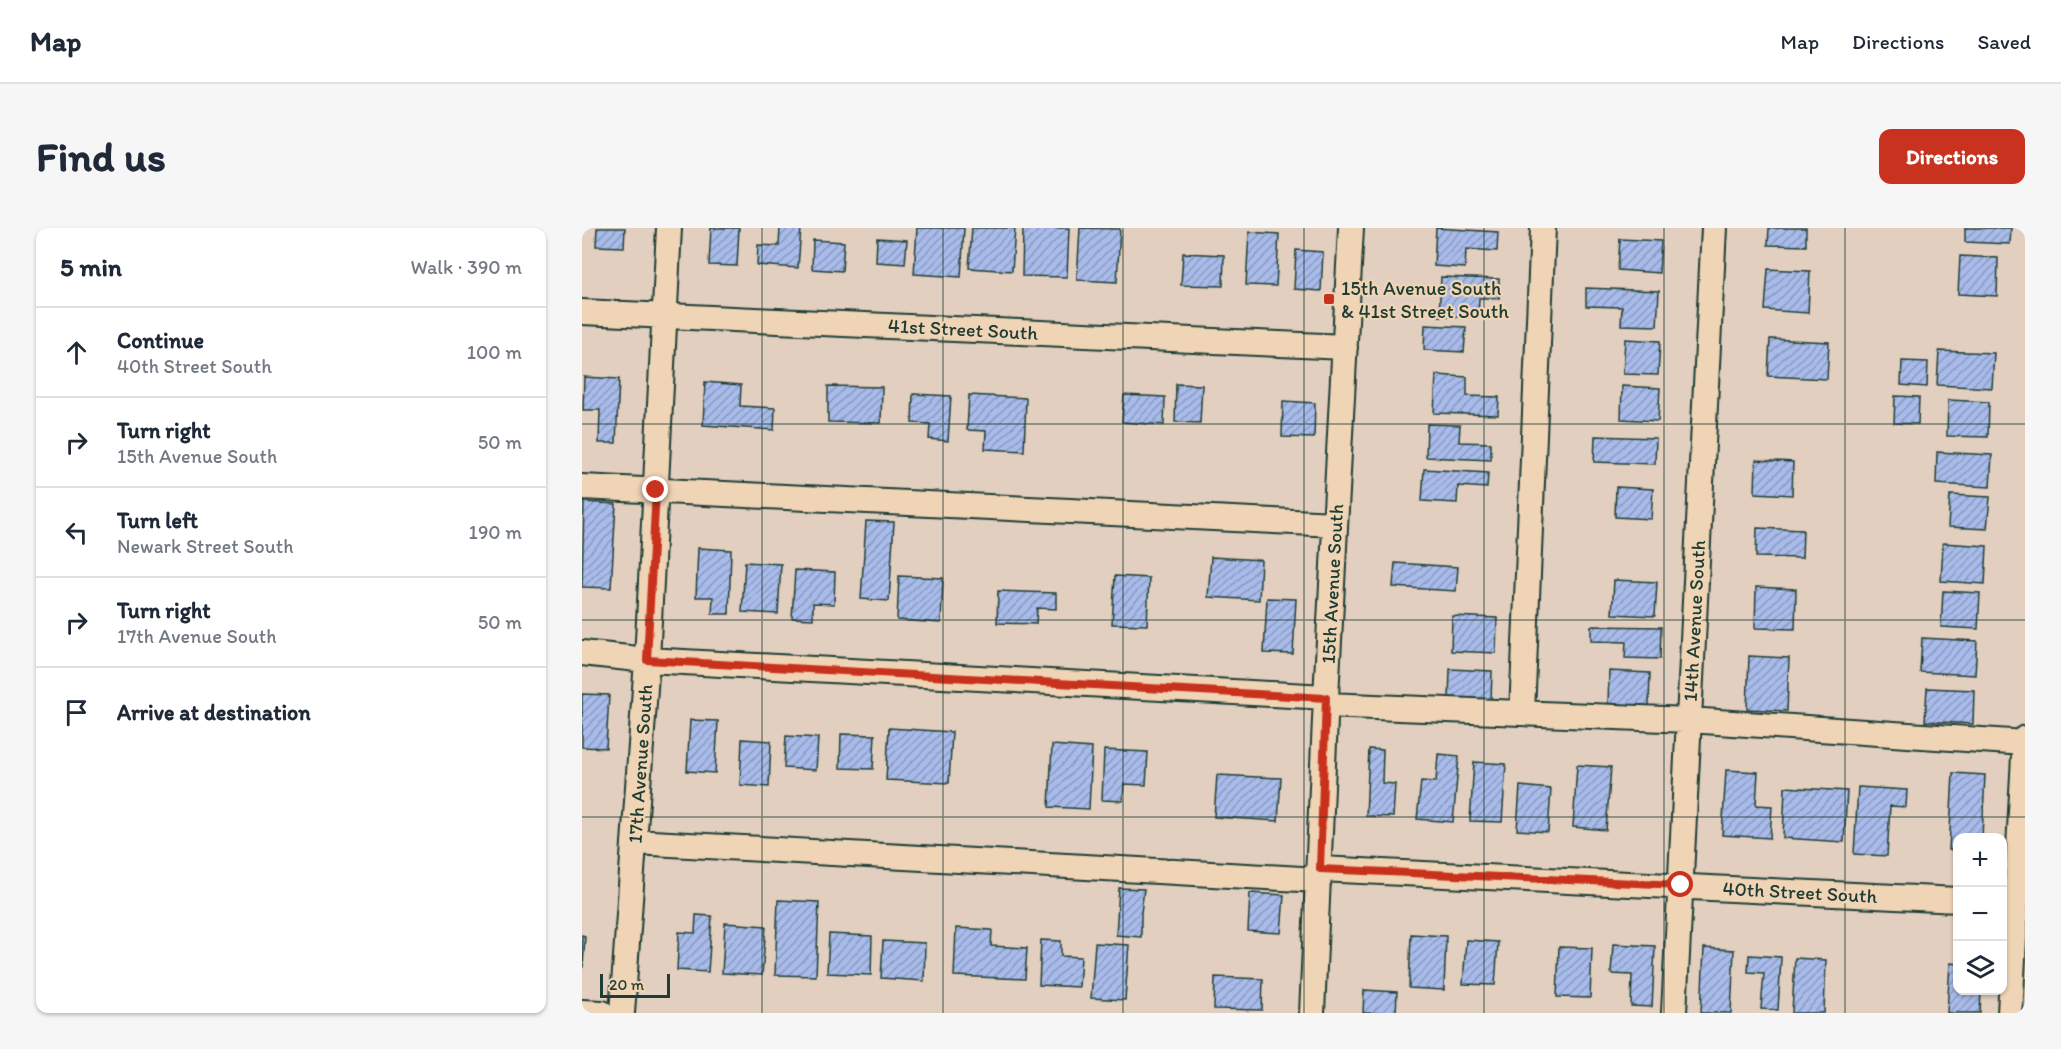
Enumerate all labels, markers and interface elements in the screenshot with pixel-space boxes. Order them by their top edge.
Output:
text: Map [30,24,81,58]
text: Map [1781,29,1819,54]
text: Directions [1852,29,1944,54]
text: Saved [1977,29,2031,54]
button: Directions [1879,129,2025,184]
text: Find us [36,131,166,182]
text: 5 min [60,251,122,283]
text: Walk · 390 m [411,255,522,279]
place label: 15th Avenue South & 41st Street South [1341,276,1509,323]
marker: 15th Avenue South & 41st Street South [1322,292,1336,306]
street label: 41st Street South [887,313,1039,345]
text: Continue [117,327,204,354]
icon: ahead [60,336,93,369]
text: 100 m [467,340,522,364]
text: 40th Street South [117,354,272,378]
text: Turn right [117,417,211,444]
icon: right [60,426,93,459]
text: 50 m [478,430,522,454]
text: 15th Avenue South [117,444,277,468]
route end [642,476,668,502]
street label: 15th Avenue South [1316,503,1348,665]
text: Turn left [117,507,198,534]
icon: left [60,516,93,549]
text: 190 m [469,520,522,544]
text: Newark Street South [117,534,293,558]
street label: 14th Avenue South [1678,540,1710,702]
text: Turn right [117,597,211,624]
icon: right [60,606,93,639]
text: 50 m [478,610,522,634]
text: 17th Avenue South [117,624,277,648]
street label: 17th Avenue South [622,684,658,844]
icon: arrive [60,696,93,729]
text: Arrive at destination [117,699,311,726]
map controls [1953,833,2007,995]
button: + [1953,833,2007,887]
route start [1667,871,1693,897]
street label: 40th Street South [1722,876,1878,908]
button: − [1953,887,2007,941]
button: layers [1953,941,2007,995]
scale bar [600,971,670,998]
text: 20 m [609,975,644,994]

